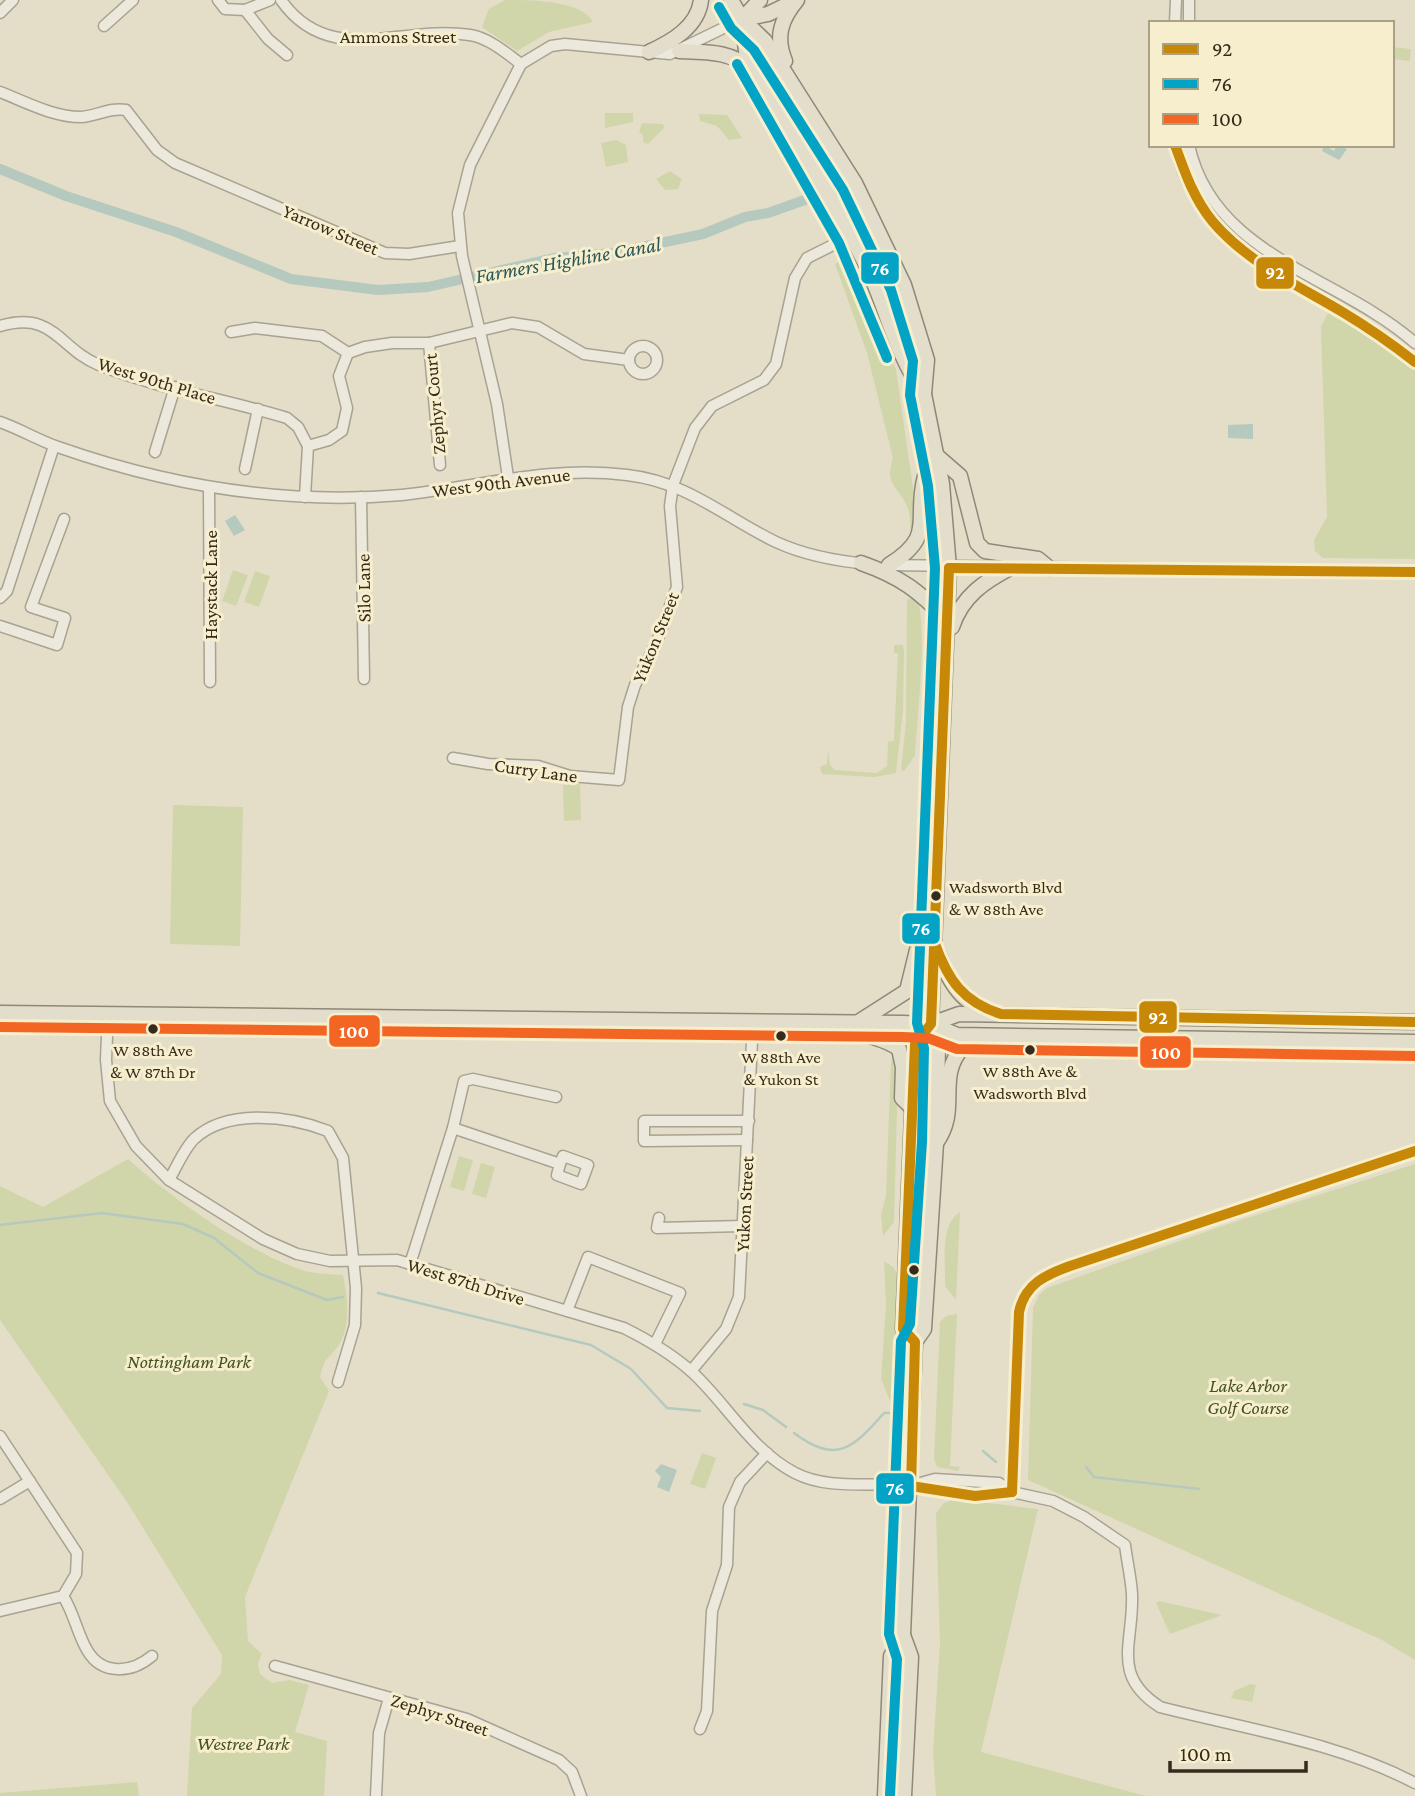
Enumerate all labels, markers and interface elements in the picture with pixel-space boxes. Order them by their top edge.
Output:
legend [1149,21,1394,147]
street label: Ammons Street [340,26,457,47]
text: 92 [1212,37,1232,61]
text: 76 [1212,72,1232,96]
text: 100 [1212,107,1243,131]
street label: Yarrow Street [280,200,383,259]
water label: Farmers Highline Canal [473,232,664,288]
line badge: 76 [860,251,900,285]
line badge: 92 [1255,256,1295,290]
text: 76 [870,258,890,279]
text: 92 [1265,262,1285,283]
street label: Zephyr Court [420,352,449,455]
street label: West 90th Place [95,353,218,408]
street label: West 90th Avenue [431,464,571,501]
street label: Haystack Lane [200,530,221,640]
street label: Silo Lane [352,553,375,623]
street label: Yukon Street [628,588,683,686]
street label: Curry Lane [493,754,579,787]
place label: Wadsworth Blvd & W 88th Ave [949,878,1062,919]
marker: Wadsworth Blvd & W 88th Ave [929,889,943,903]
line badge: 76 [901,912,941,945]
text: 76 [911,918,931,939]
line badge: 92 [1138,1000,1178,1034]
text: 92 [1148,1007,1168,1028]
line badge: 100 [328,1014,381,1048]
text: 100 [339,1021,369,1042]
marker: W 88th Ave & W 87th Dr [146,1022,160,1036]
marker: W 88th Ave & Yukon St [774,1029,788,1043]
line badge: 100 [1139,1035,1192,1069]
place label: W 88th Ave & W 87th Dr [110,1041,196,1082]
text: 100 [1151,1042,1181,1063]
marker: W 88th Ave & Wadsworth Blvd [1023,1043,1037,1057]
place label: W 88th Ave & Yukon St [741,1048,821,1089]
place label: W 88th Ave & Wadsworth Blvd [973,1062,1087,1103]
street label: Yukon Street [732,1155,758,1252]
street label: West 87th Drive [405,1254,527,1309]
unlabelled marker [907,1263,921,1277]
park label: Nottingham Park [127,1351,251,1372]
park label: Lake Arbor Golf Course [1207,1375,1289,1418]
line badge: 76 [875,1472,915,1505]
text: 76 [885,1478,905,1499]
street label: Zephyr Street [388,1689,492,1740]
scale bar [1170,1730,1306,1774]
park label: Westree Park [197,1733,290,1754]
text: 100 m [1180,1742,1232,1766]

